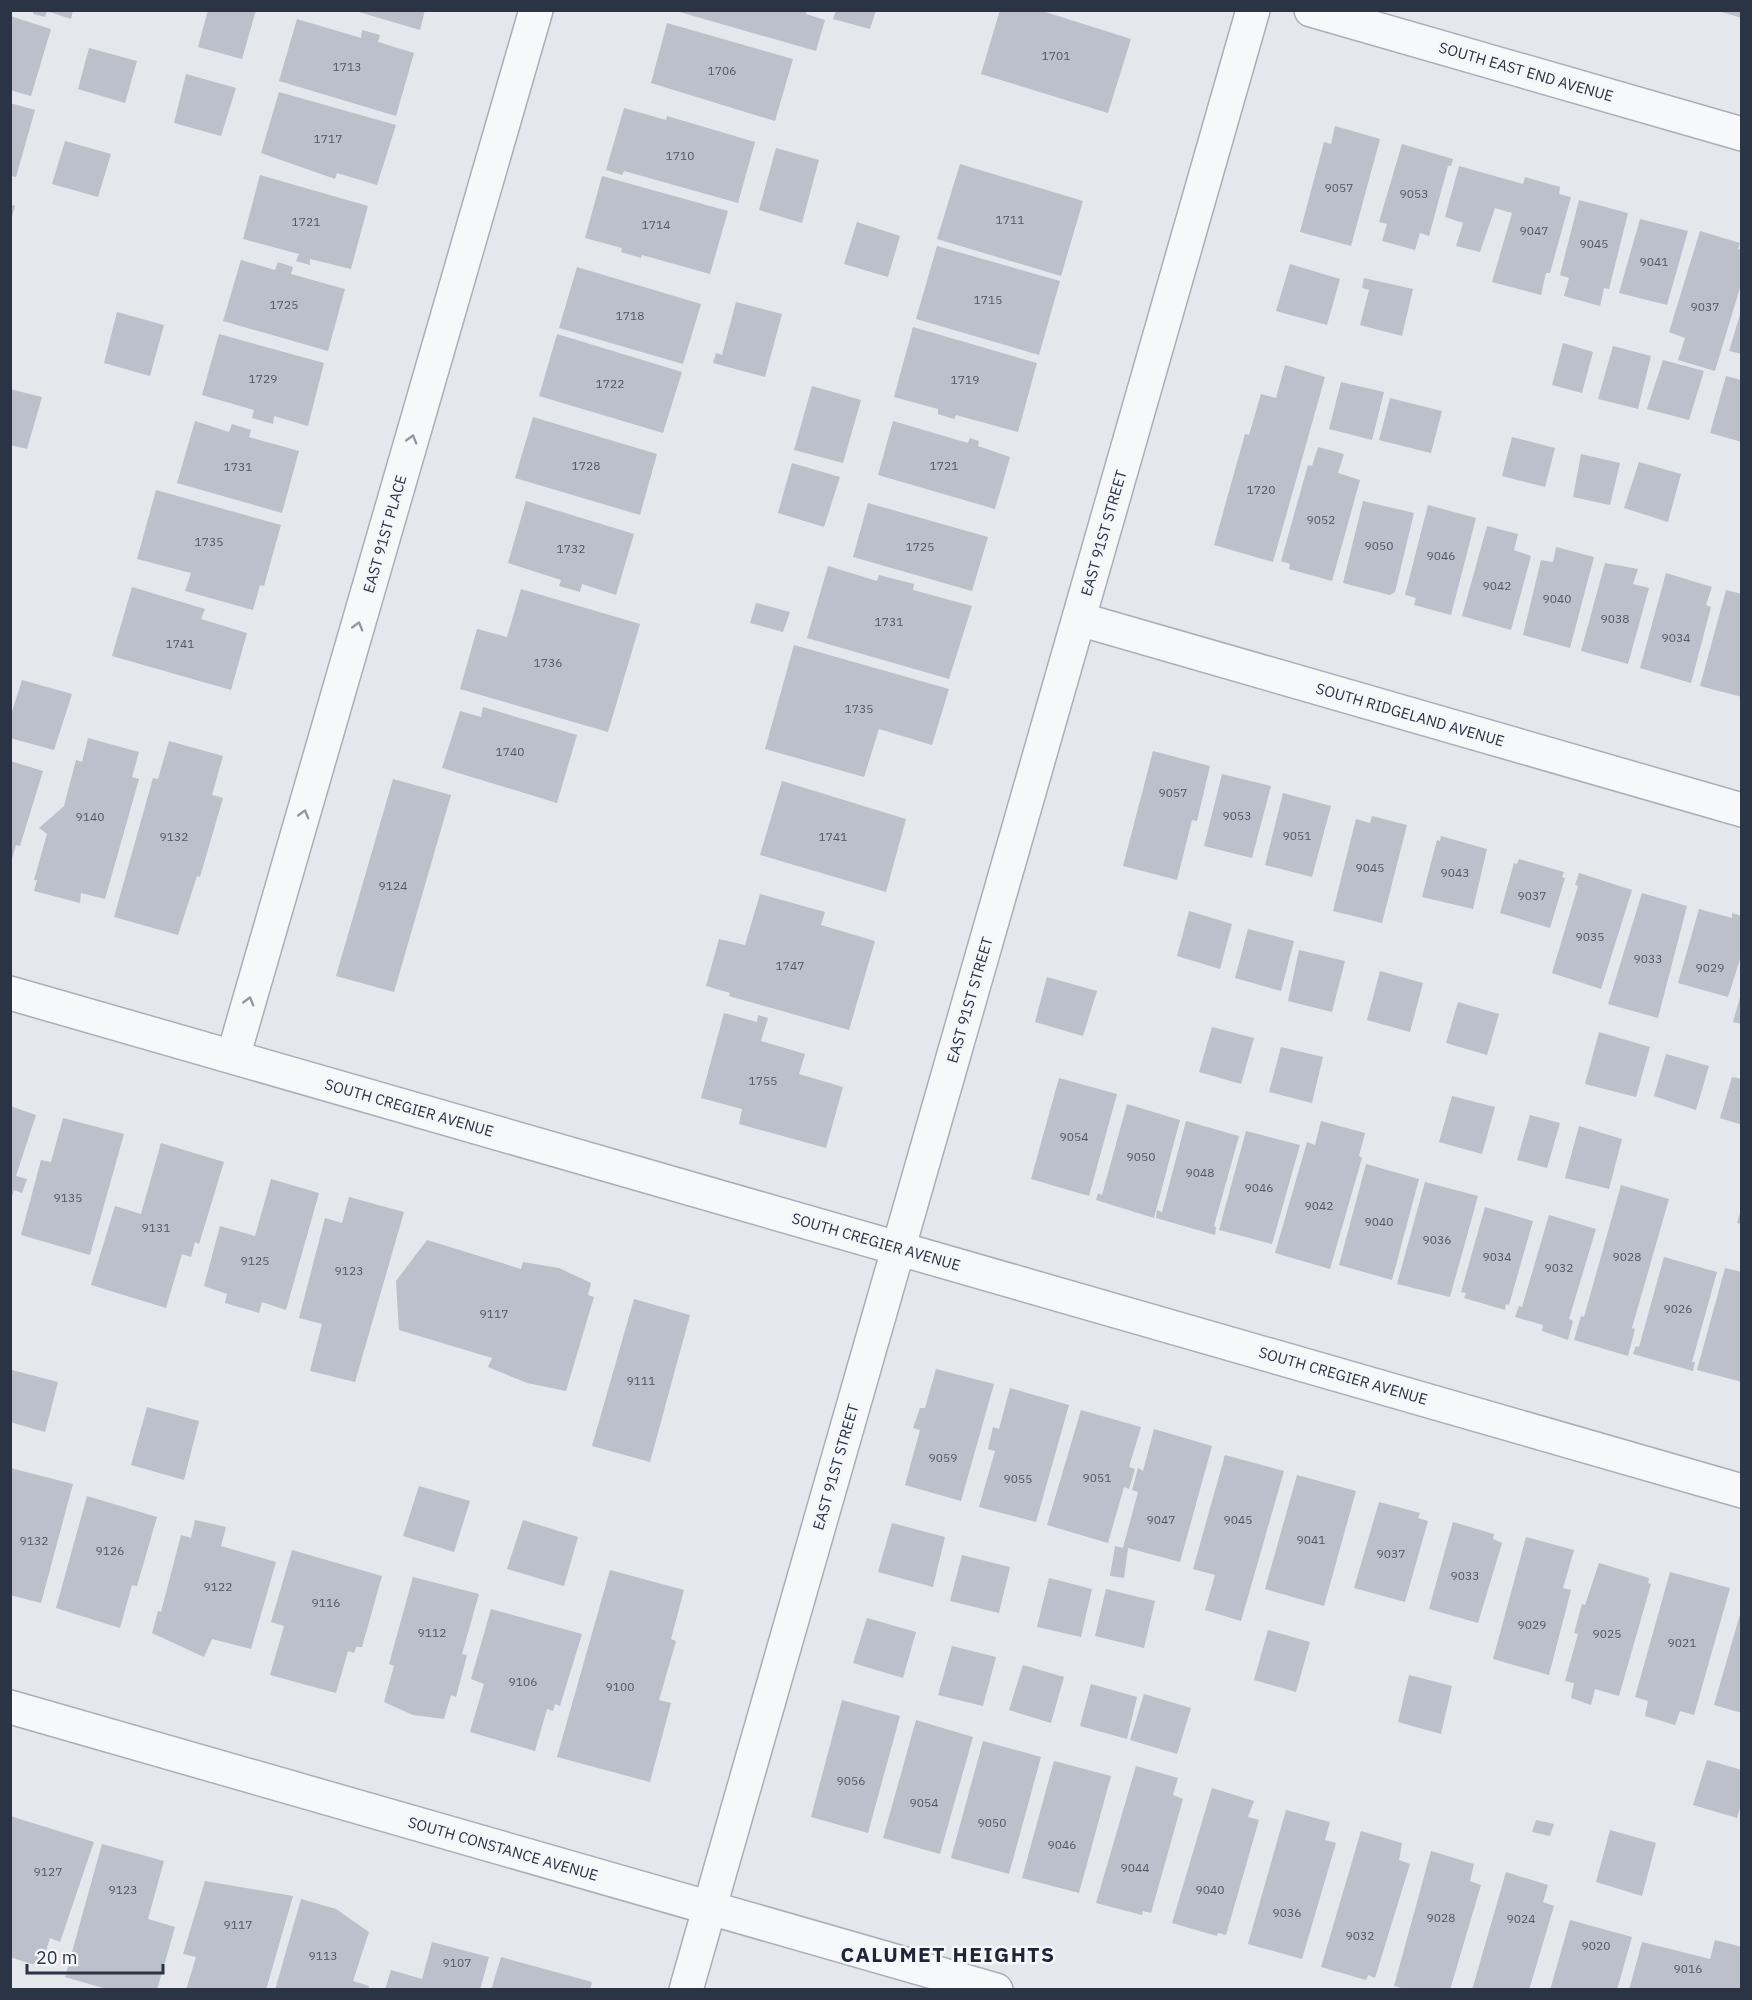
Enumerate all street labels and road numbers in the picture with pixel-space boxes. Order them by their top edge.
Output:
street label: SOUTH EAST END AVENUE [1437,37,1616,106]
street label: EAST 91ST STREET [1076,467,1131,598]
street label: EAST 91ST PLACE [359,473,410,595]
street label: SOUTH RIDGELAND AVENUE [1314,678,1507,751]
street label: EAST 91ST STREET [942,934,997,1065]
street label: SOUTH CREGIER AVENUE [323,1074,496,1141]
street label: SOUTH CREGIER AVENUE [790,1208,963,1275]
street label: SOUTH CREGIER AVENUE [1257,1342,1430,1409]
street label: EAST 91ST STREET [808,1401,863,1532]
street label: SOUTH CONSTANCE AVENUE [406,1812,600,1885]

